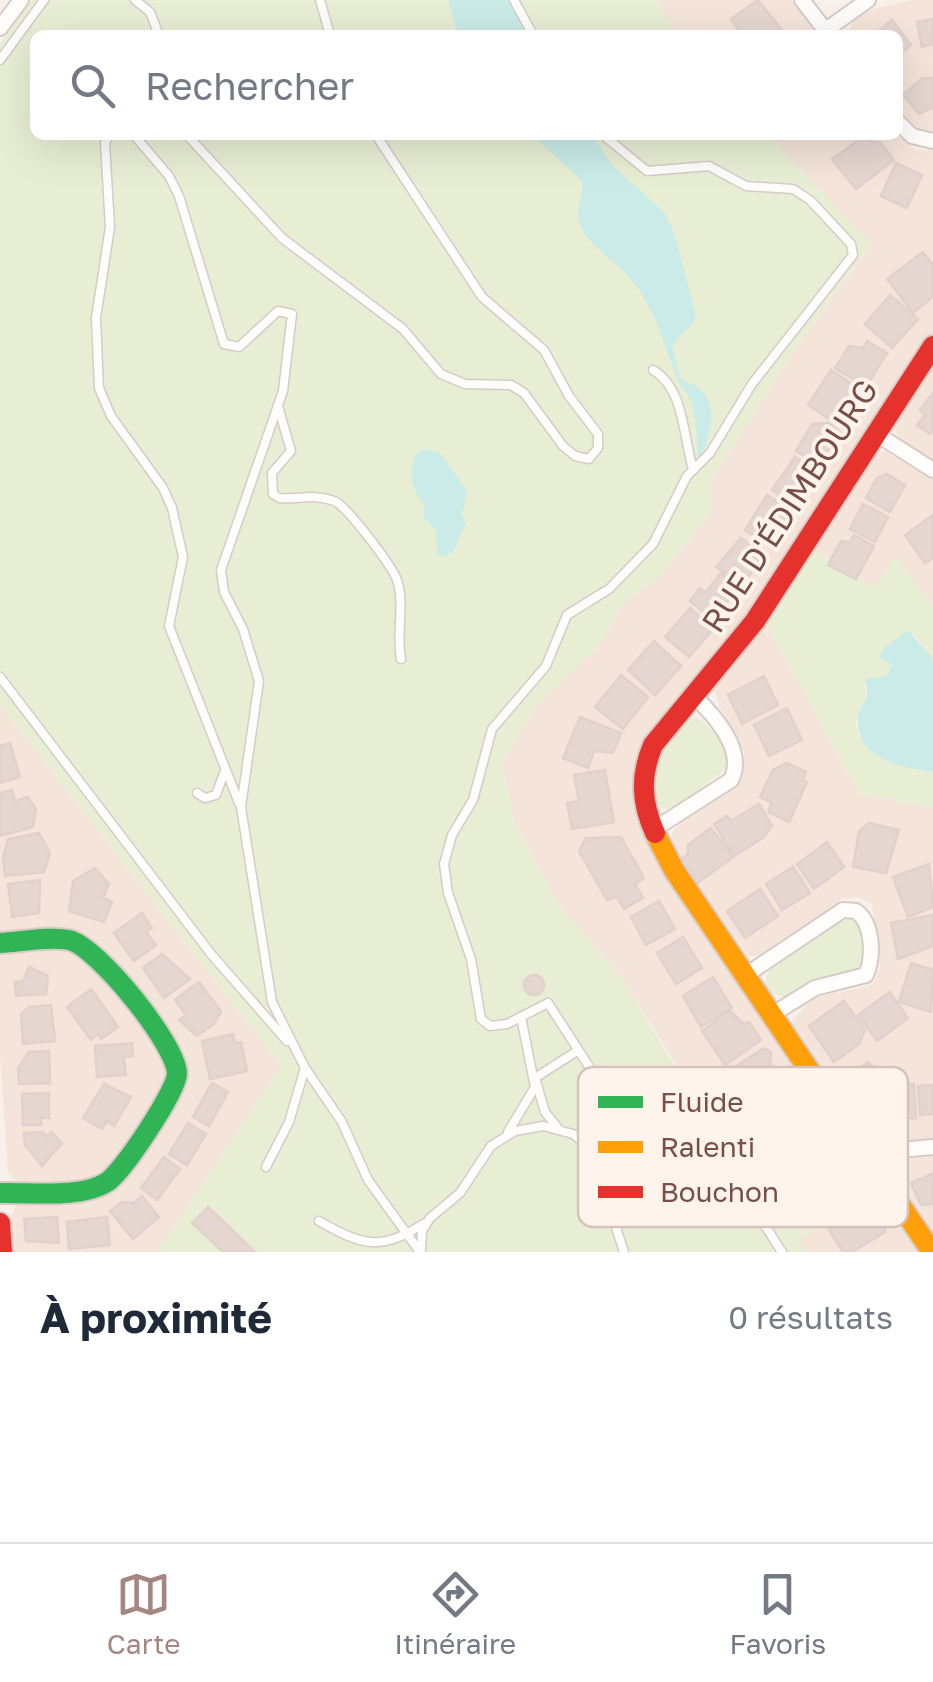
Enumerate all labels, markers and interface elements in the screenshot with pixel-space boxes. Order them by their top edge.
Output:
search box [30,30,903,140]
icon: search [65,58,120,113]
text: Rechercher [145,63,354,108]
street label: RUE D'ÉDIMBOURG [693,372,885,639]
legend [578,1067,908,1227]
text: Fluide [660,1085,744,1118]
text: Ralenti [660,1130,755,1163]
text: Bouchon [660,1175,779,1208]
text: À proximité [40,1292,272,1342]
text: 0 résultats [728,1298,893,1336]
tab: Carte [107,1567,181,1660]
tab: Itinéraire [394,1567,516,1660]
tab: Favoris [730,1567,826,1660]

